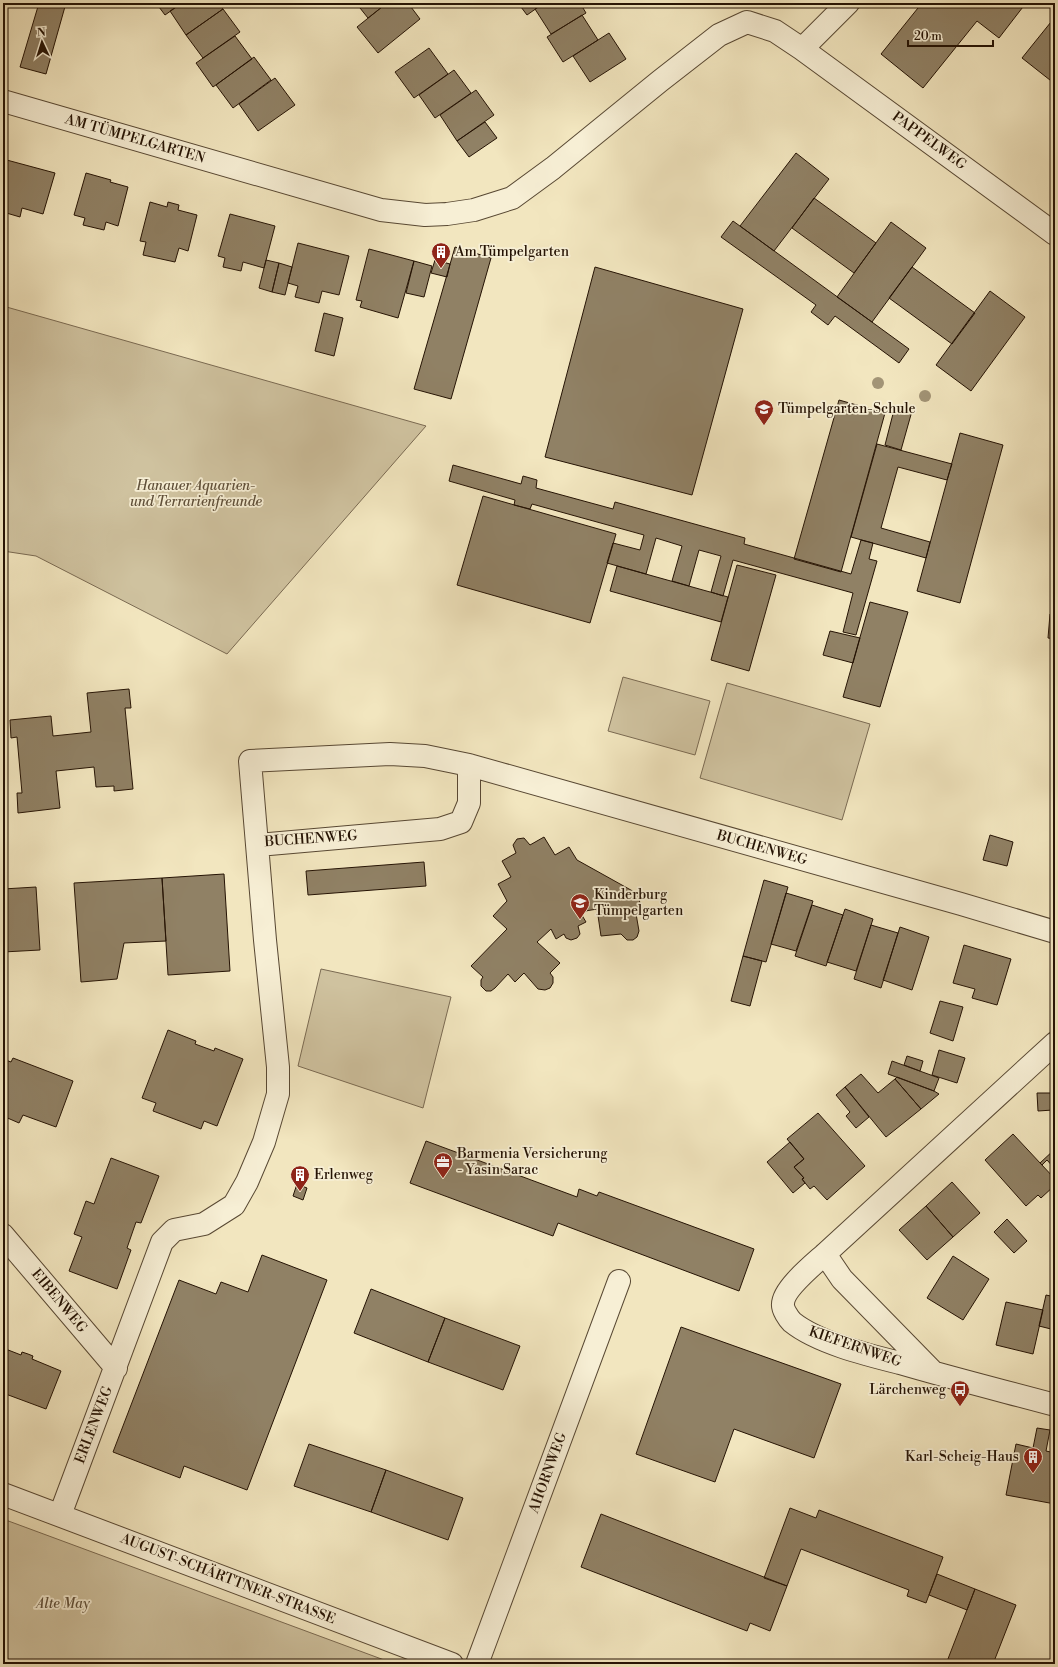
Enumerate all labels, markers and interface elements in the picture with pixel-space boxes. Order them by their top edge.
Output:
north arrow [22,22,62,62]
scale bar [908,22,993,48]
text: N [37,26,46,40]
text: 20 m [914,29,942,44]
street label: AM TÜMPELGARTEN [62,108,208,168]
street label: PAPPELWEG [888,108,970,174]
building icon: Am Tümpelgarten [430,241,452,269]
place label: Am Tümpelgarten [454,243,570,261]
school or university icon: Tümpelgarten-Schule [753,398,775,426]
place label: Tümpelgarten-Schule [778,400,916,418]
park label: Hanauer Aquarien- und Terrarienfreunde [130,477,263,511]
street label: BUCHENWEG [714,826,810,870]
street label: BUCHENWEG [263,827,359,851]
place label: Kinderburg Tümpelgarten [594,886,684,920]
school or university icon: Kinderburg Tümpelgarten [569,892,591,920]
place label: Barmenia Versicherung - Yasin Sarac [456,1145,608,1179]
office icon: Barmenia Versicherung - Yasin Sarac [432,1151,454,1179]
building icon: Erlenweg [289,1164,311,1192]
place label: Erlenweg [314,1166,374,1184]
street label: EIBENWEG [27,1265,91,1337]
street label: KIEFERNWEG [806,1323,904,1371]
bus stop icon: Lärchenweg [949,1379,971,1407]
place label: Lärchenweg [869,1381,947,1399]
street label: ERLENWEG [71,1383,117,1466]
street label: AHORNWEG [525,1430,571,1517]
building icon: Karl-Scheig-Haus [1022,1446,1044,1474]
place label: Karl-Scheig-Haus [905,1448,1019,1466]
street label: AUGUST-SCHÄRTTNER-STRASSE [117,1528,338,1628]
park label: Alte May [34,1595,91,1613]

